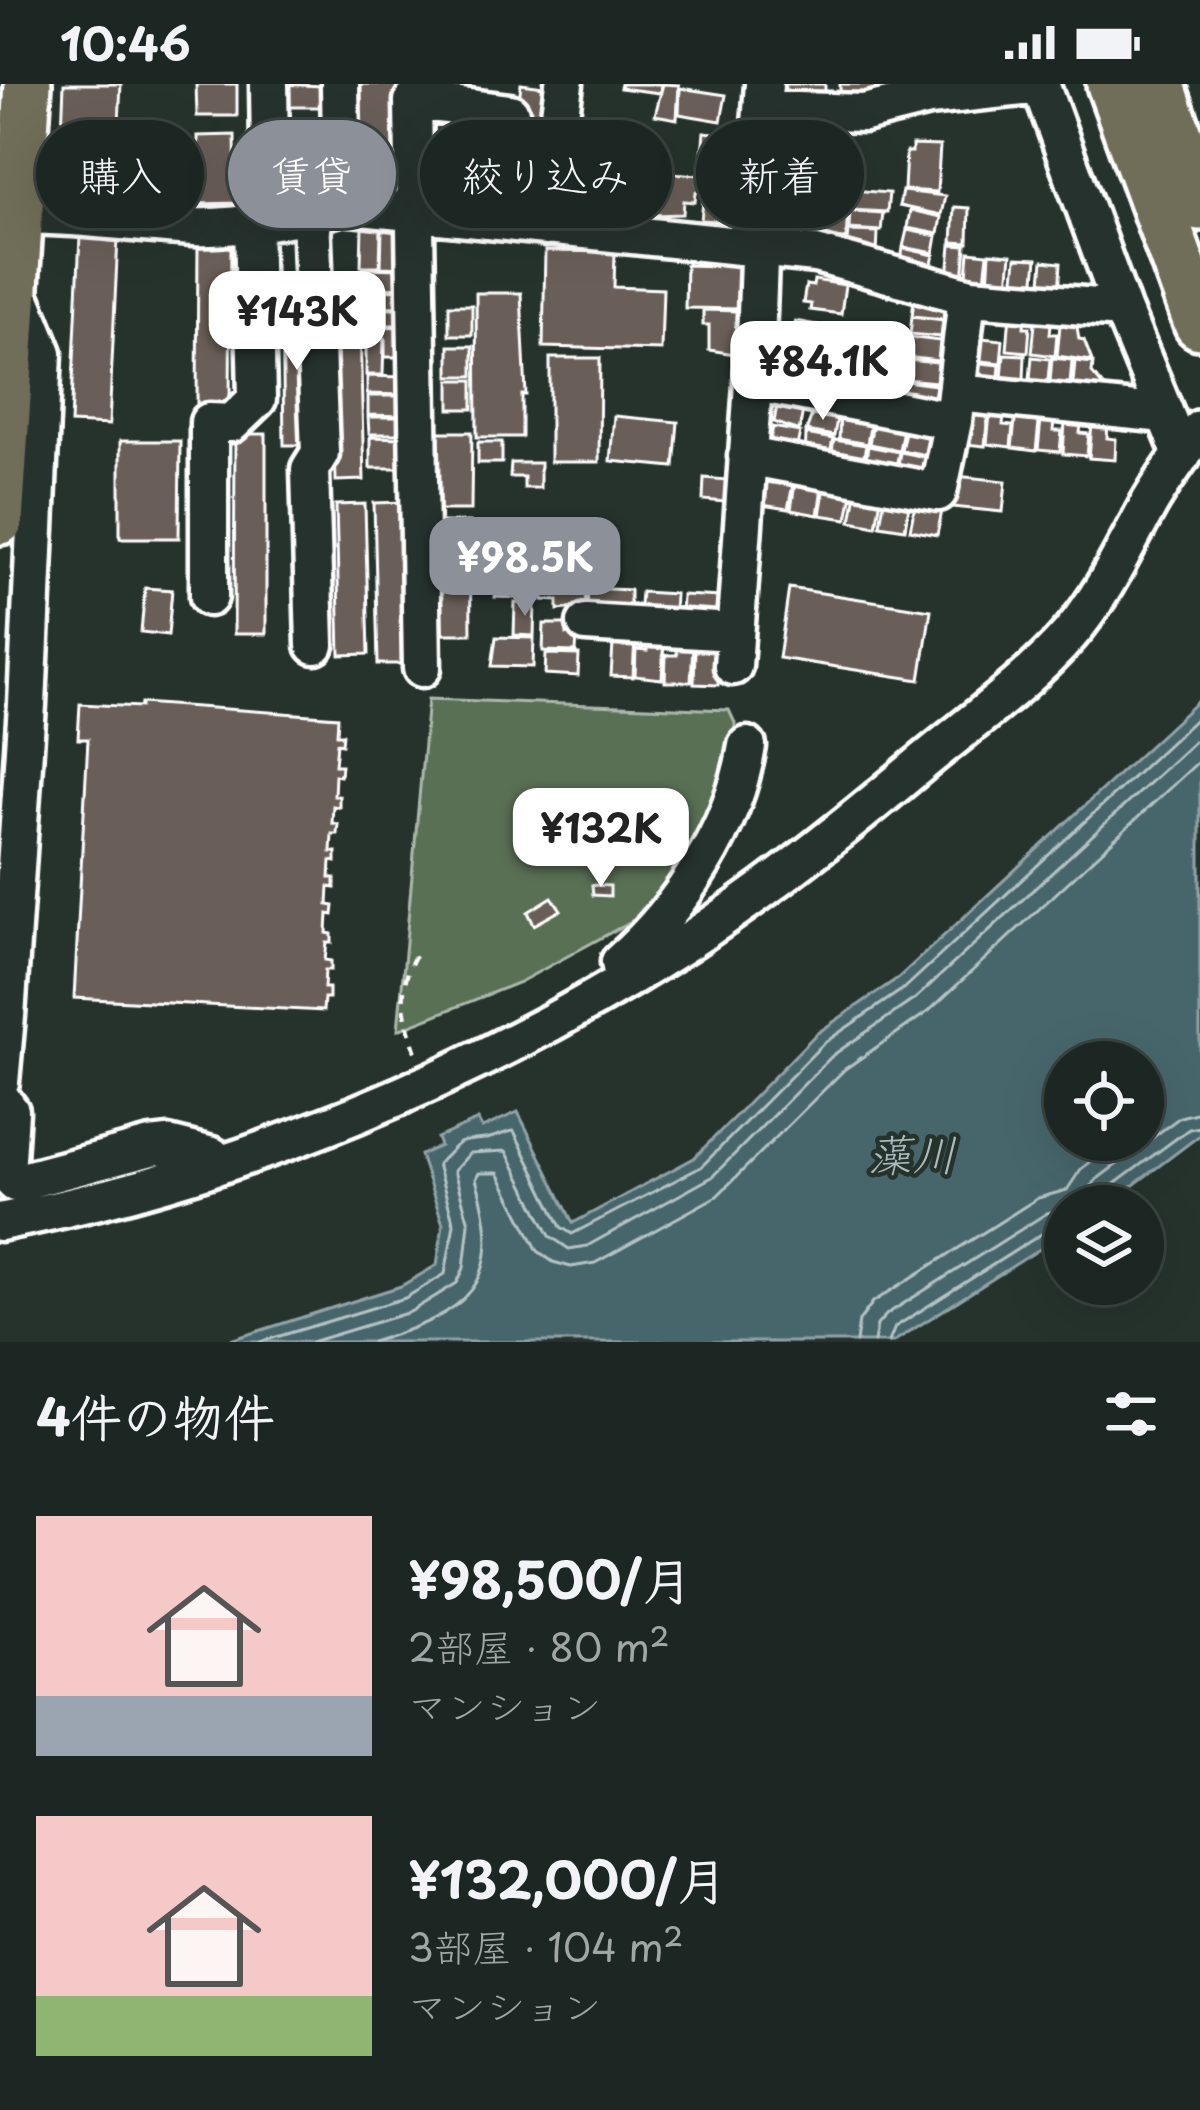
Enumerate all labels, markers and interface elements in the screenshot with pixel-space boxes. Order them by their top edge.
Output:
text: 10:46 [60,8,191,76]
chip: 購入 [36,120,204,228]
chip: 賃貸 [228,120,396,228]
chip: 絞り込み [420,120,672,228]
chip: 新着 [696,120,864,228]
pin: ¥143K [213,271,381,373]
text: ¥143K [236,280,358,339]
pin: ¥84.1K [725,321,921,423]
text: ¥84.1K [757,330,889,389]
pin: ¥98.5K [427,517,623,619]
text: ¥98.5K [456,526,594,585]
pin: ¥132K [517,788,685,890]
text: ¥132K [540,797,662,856]
map controls [1044,1041,1164,1305]
button: locate [1044,1041,1164,1161]
water label: 藻川 [867,1118,957,1186]
button: layers [1044,1185,1164,1305]
text: 4件の物件 [36,1376,275,1453]
icon: filters [1098,1381,1164,1447]
text: ¥98,500/月 [408,1539,693,1616]
icon: home [132,1564,276,1708]
text: 2部屋 · 80 m² [408,1616,670,1675]
text: マンション [408,1675,601,1734]
text: ¥132,000/月 [408,1839,728,1916]
icon: home [132,1864,276,2008]
text: 3部屋 · 104 m² [408,1916,684,1975]
text: マンション [408,1975,601,2034]

